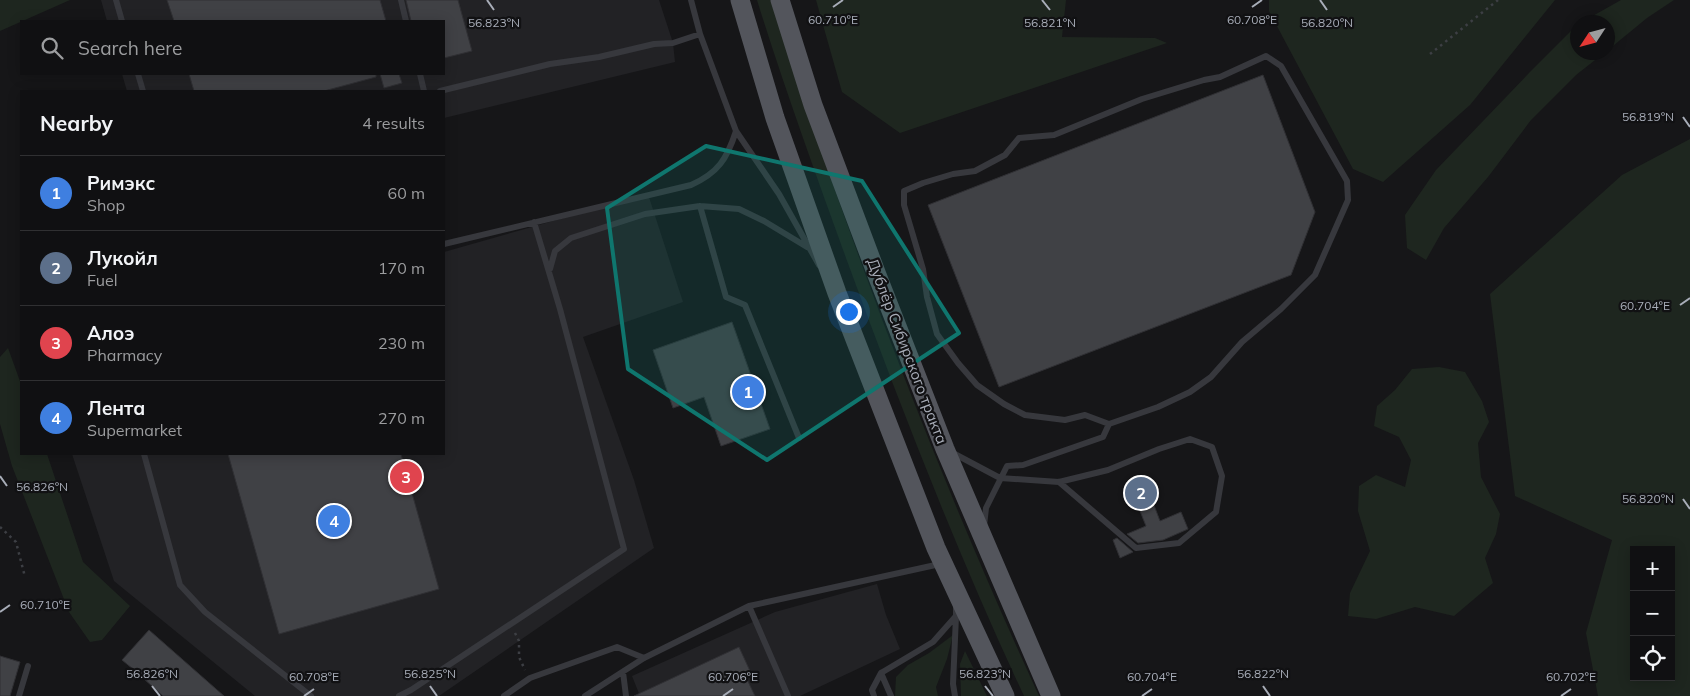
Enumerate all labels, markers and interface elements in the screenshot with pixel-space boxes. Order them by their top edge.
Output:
text: 60.710°E [808,12,858,27]
text: 60.708°E [1227,12,1277,27]
text: 56.823°N [468,15,520,30]
text: 56.821°N [1024,15,1076,30]
text: 56.820°N [1301,15,1353,30]
north arrow [1570,15,1615,60]
search box [20,20,445,75]
icon: search [38,34,66,62]
text: Search here [78,36,182,60]
text: 56.819°N [1622,109,1674,124]
text: Nearby [40,110,113,136]
text: 4 results [362,113,425,133]
text: Римэкс [87,171,155,195]
text: 1 [51,183,61,203]
text: 60 m [388,183,425,203]
text: Shop [87,195,125,215]
text: Лукойл [87,246,158,270]
street label: Дублёр Сибирского тракта [863,255,952,446]
text: 2 [51,258,61,278]
text: 170 m [378,258,425,278]
text: Fuel [87,270,118,290]
text: 60.704°E [1620,298,1670,313]
your location [836,299,862,325]
text: Алоэ [87,321,135,345]
text: 3 [51,333,61,353]
text: 230 m [378,333,425,353]
text: Pharmacy [87,345,162,365]
pin: 1 [732,373,764,411]
text: Лента [87,396,145,420]
text: 4 [51,408,61,428]
text: 270 m [378,408,425,428]
text: Supermarket [87,420,182,440]
pin: 3 [390,458,422,496]
pin: 2 [1125,474,1157,512]
text: 56.826°N [16,479,68,494]
text: 56.820°N [1622,491,1674,506]
pin: 4 [318,502,350,540]
map controls [1630,546,1675,681]
button: + [1630,546,1675,591]
button: − [1630,591,1675,636]
text: 60.710°E [20,597,70,612]
button: locate [1630,636,1675,681]
text: 56.826°N [126,666,178,681]
text: 56.825°N [404,666,456,681]
text: 56.823°N [959,666,1011,681]
text: 56.822°N [1237,666,1289,681]
text: 60.708°E [289,669,339,684]
text: 60.706°E [708,669,758,684]
text: 60.704°E [1127,669,1177,684]
text: 60.702°E [1546,669,1596,684]

